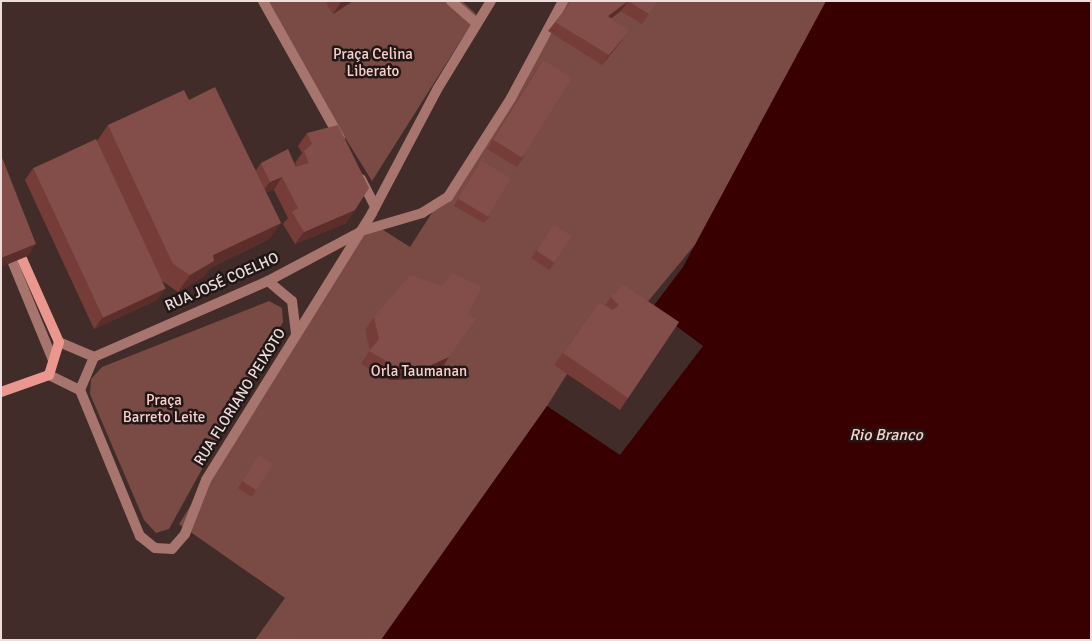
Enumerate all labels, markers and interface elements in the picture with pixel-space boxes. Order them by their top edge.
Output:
park label: Praça Celina Liberato [333,45,413,80]
street label: RUA JOSÉ COELHO [162,249,282,315]
street label: RUA FLORIANO PEIXOTO [190,325,290,469]
park label: Orla Taumanan [371,363,467,381]
park label: Praça Barreto Leite [123,391,205,426]
water label: Rio Branco [849,425,923,445]

